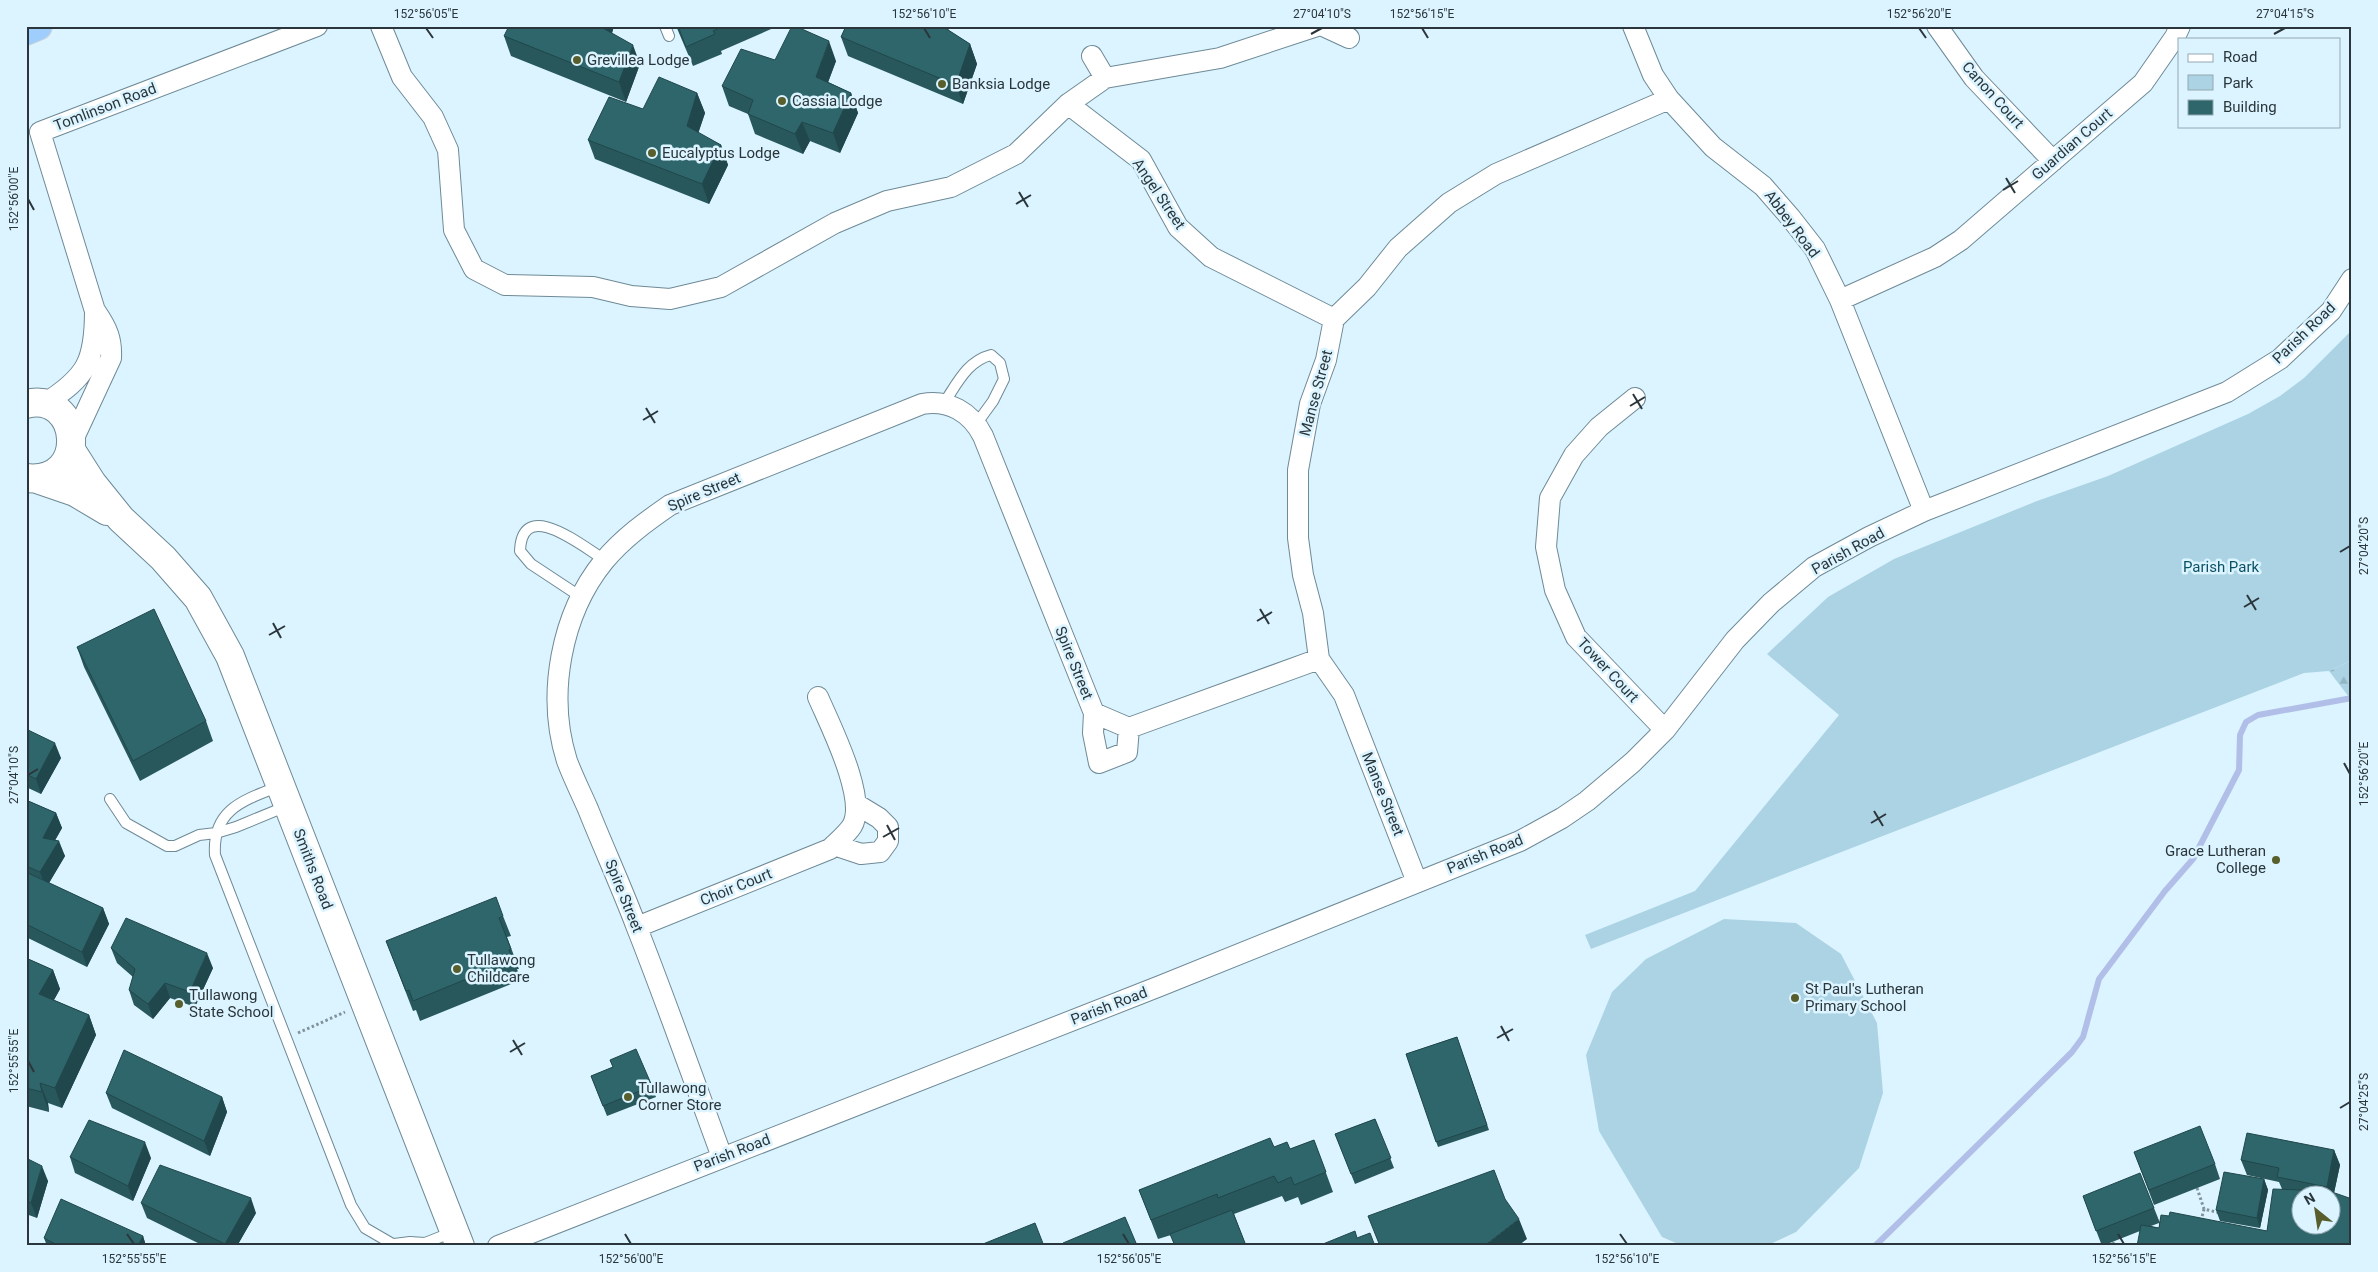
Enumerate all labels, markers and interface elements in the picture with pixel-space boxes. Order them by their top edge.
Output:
text: 152°56'05"E [394,7,458,21]
text: 152°56'10"E [892,7,956,21]
text: 27°04'10"S [1293,7,1351,21]
text: 152°56'15"E [1390,7,1454,21]
text: 152°56'20"E [1887,7,1951,21]
text: 27°04'15"S [2256,7,2314,21]
legend [2178,38,2340,128]
text: Road [2223,48,2257,66]
place label: Grevillea Lodge [587,51,690,69]
marker: Grevillea Lodge [571,54,583,66]
street label: Canon Court [1958,58,2028,132]
text: Park [2223,74,2254,92]
place label: Banksia Lodge [952,75,1050,93]
marker: Banksia Lodge [936,78,948,90]
street label: Tomlinson Road [51,79,159,135]
place label: Cassia Lodge [792,92,882,110]
marker: Cassia Lodge [776,95,788,107]
text: Building [2223,98,2277,116]
street label: Guardian Court [2028,104,2116,184]
place label: Eucalyptus Lodge [662,144,780,162]
marker: Eucalyptus Lodge [646,147,658,159]
street label: Angel Street [1129,155,1189,233]
text: 152°56'00"E [7,167,21,231]
street label: Abbey Road [1761,187,1823,261]
street label: Parish Road [2269,299,2339,367]
street label: Manse Street [1296,348,1336,438]
street label: Spire Street [665,469,743,515]
text: 27°04'20"S [2357,517,2371,575]
street label: Parish Road [1808,524,1888,578]
park label: Parish Park [2183,558,2260,576]
street label: Spire Street [1051,624,1097,702]
street label: Tower Court [1574,634,1643,706]
text: 152°56'20"E [2357,742,2371,806]
text: 27°04'10"S [7,746,21,804]
street label: Manse Street [1358,750,1408,838]
street label: Smiths Road [289,826,337,912]
street label: Parish Road [1444,831,1526,877]
place label: Grace Lutheran College [2165,842,2266,877]
marker: Grace Lutheran College [2270,854,2282,866]
street label: Spire Street [601,857,647,935]
street label: Choir Court [697,864,775,910]
place label: Tullawong Childcare [467,951,536,986]
marker: Tullawong Childcare [451,963,463,975]
place label: St Paul's Lutheran Primary School [1805,980,1924,1015]
street label: Parish Road [1068,983,1150,1029]
place label: Tullawong State School [189,986,273,1021]
marker: St Paul's Lutheran Primary School [1789,992,1801,1004]
marker: Tullawong State School [173,998,185,1010]
text: 152°55'55"E [7,1029,21,1093]
text: 27°04'25"S [2357,1073,2371,1131]
place label: Tullawong Corner Store [638,1079,722,1114]
marker: Tullawong Corner Store [622,1091,634,1103]
street label: Parish Road [691,1130,773,1176]
north arrow [2290,1184,2340,1234]
text: N [2301,1189,2318,1208]
text: 152°55'55"E [102,1252,166,1266]
text: 152°56'00"E [599,1252,663,1266]
text: 152°56'05"E [1097,1252,1161,1266]
text: 152°56'10"E [1595,1252,1659,1266]
text: 152°56'15"E [2092,1252,2156,1266]

